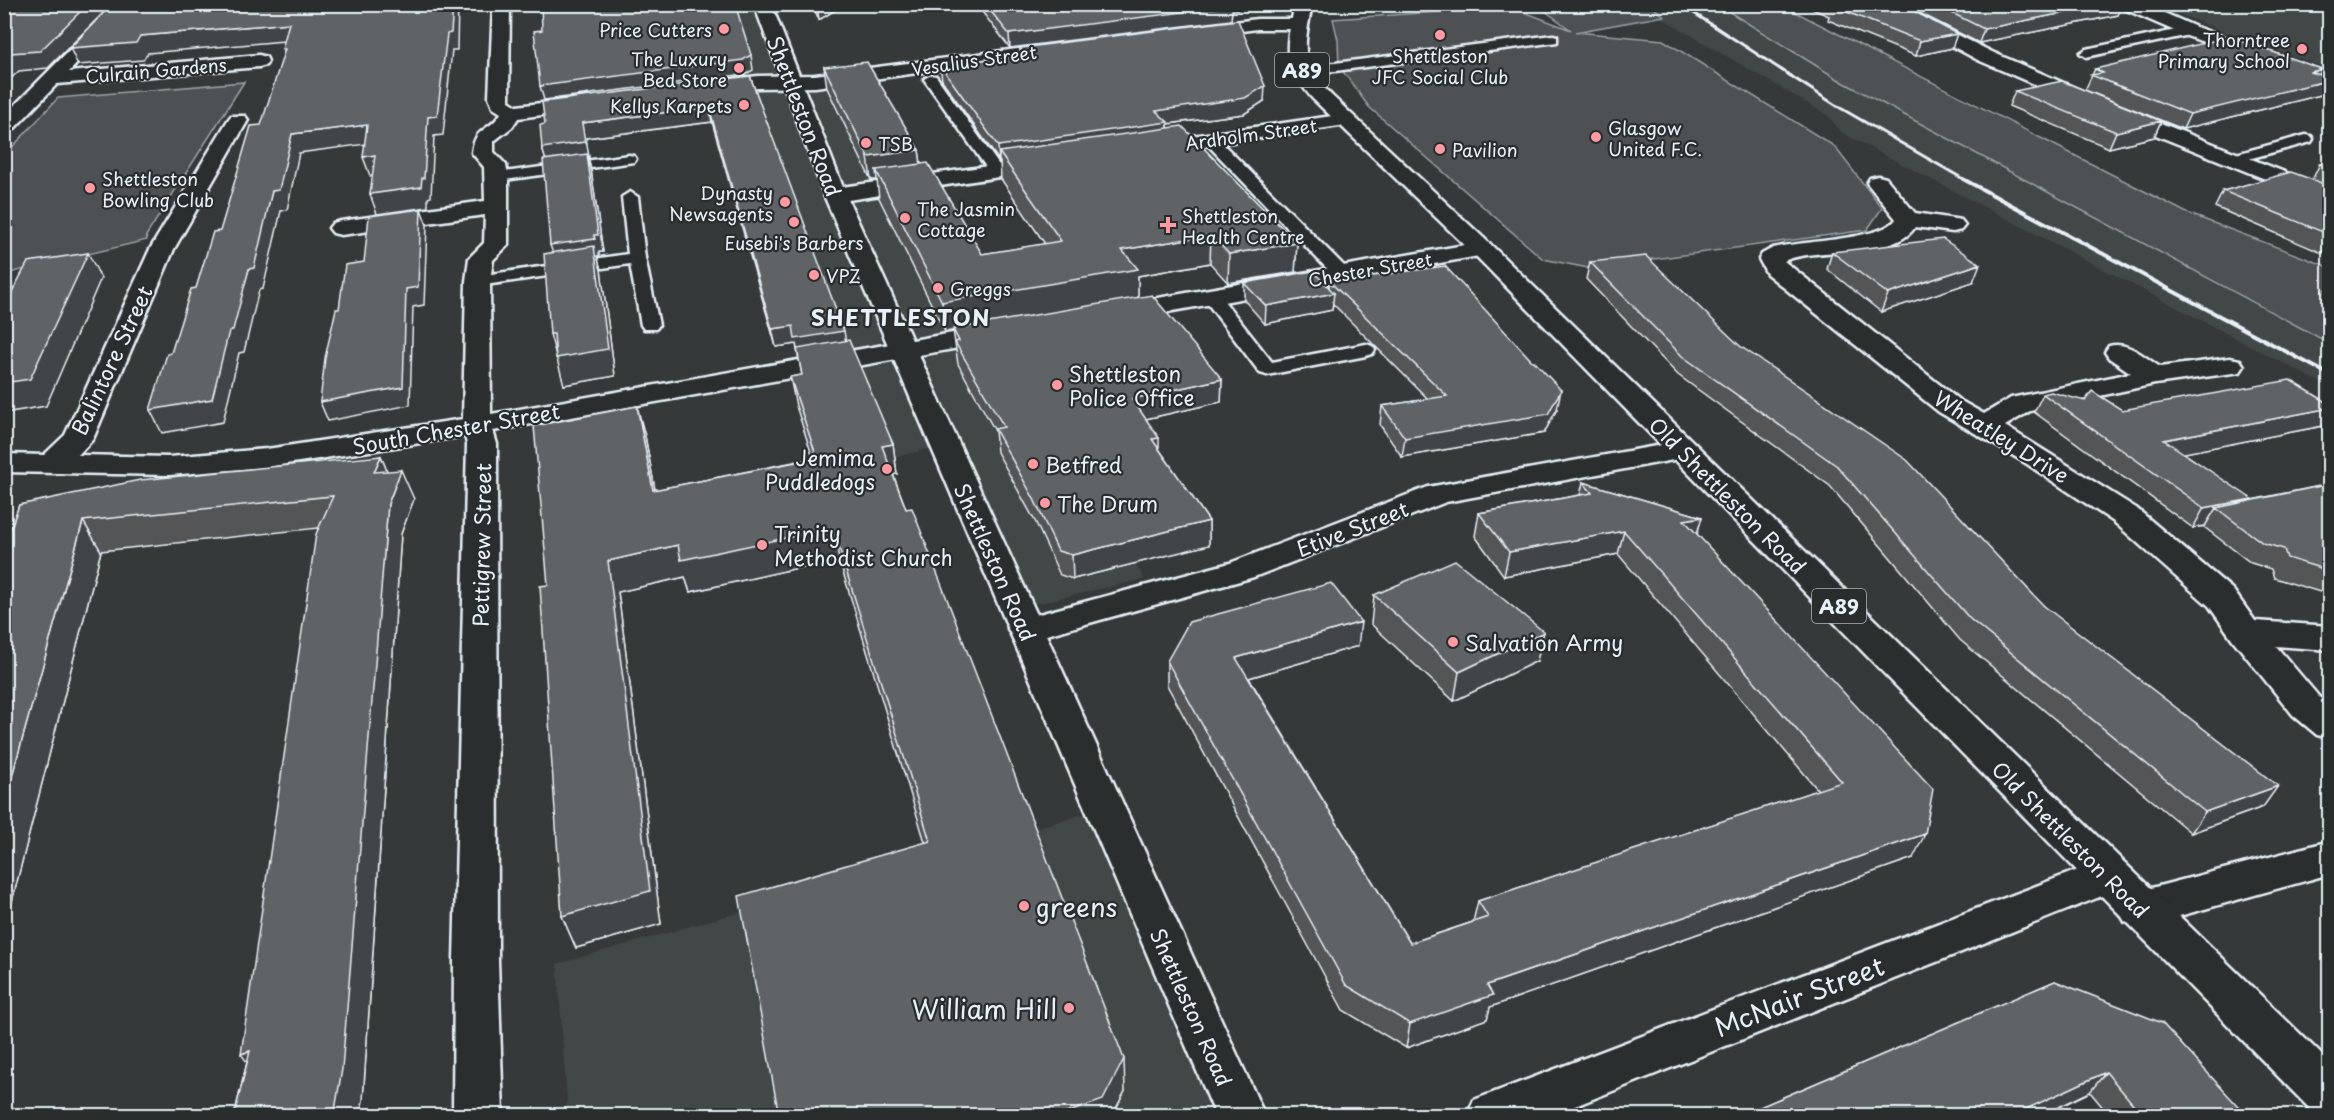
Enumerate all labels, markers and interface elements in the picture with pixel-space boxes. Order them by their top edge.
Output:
place label: Price Cutters [599,16,712,43]
marker: Price Cutters [717,22,731,36]
place label: Thorntree Primary School [2158,26,2290,74]
marker: Shettleston JFC Social Club [1433,28,1447,42]
street label: Shettleston Road [760,31,850,201]
street label: Vesalius Street [910,38,1038,82]
place label: Shettleston JFC Social Club [1372,42,1508,90]
marker: Thorntree Primary School [2295,42,2309,56]
place label: The Luxury Bed Store [631,45,727,93]
street label: Culrain Gardens [84,50,228,90]
road number: A89 [1275,53,1329,87]
marker: The Luxury Bed Store [732,61,746,75]
place label: Kellys Karpets [610,92,732,119]
marker: Kellys Karpets [737,98,751,112]
street label: Ardholm Street [1183,111,1319,157]
place label: Glasgow United F.C. [1608,114,1702,162]
place label: TSB [878,130,913,157]
marker: Glasgow United F.C. [1589,130,1603,144]
marker: TSB [859,136,873,150]
place label: Pavilion [1452,136,1518,163]
marker: Pavilion [1433,142,1447,156]
place label: Shettleston Bowling Club [102,165,214,213]
place label: Dynasty Newsagents [669,179,773,227]
marker: Shettleston Bowling Club [83,181,97,195]
marker: Dynasty Newsagents [778,195,792,209]
place label: The Jasmin Cottage [917,195,1015,243]
place label: Shettleston Health Centre [1182,202,1305,250]
marker: The Jasmin Cottage [898,211,912,225]
marker: Eusebi's Barbers [787,215,801,229]
marker: Shettleston Health Centre [1159,216,1177,234]
place label: Eusebi's Barbers [724,229,864,256]
street label: Chester Street [1306,245,1434,293]
place label: VPZ [826,262,861,289]
marker: VPZ [807,268,821,282]
place label: Greggs [950,275,1011,302]
street label: Balintore Street [62,280,160,440]
marker: Greggs [931,281,945,295]
district label: SHETTLESTON [811,300,991,333]
place label: Shettleston Police Office [1069,357,1195,413]
marker: Shettleston Police Office [1050,378,1064,392]
street label: Wheatley Drive [1928,382,2076,490]
street label: South Chester Street [350,394,562,462]
street label: Old Shettleston Road [1642,409,1814,581]
place label: Jemima Puddledogs [765,441,876,497]
place label: Betfred [1045,448,1122,480]
marker: Betfred [1026,457,1040,471]
marker: Jemima Puddledogs [880,462,894,476]
street label: Pettigrew Street [464,463,498,627]
street label: Shettleston Road [947,478,1045,646]
place label: The Drum [1057,487,1158,519]
street label: Etive Street [1291,492,1413,564]
marker: The Drum [1038,496,1052,510]
place label: Trinity Methodist Church [774,517,953,573]
marker: Trinity Methodist Church [755,538,769,552]
road number: A89 [1812,589,1866,623]
place label: Salvation Army [1465,626,1623,658]
marker: Salvation Army [1446,635,1460,649]
street label: Old Shettleston Road [1985,753,2157,925]
place label: greens [1036,887,1117,926]
marker: greens [1017,899,1031,913]
street label: Shettleston Road [1143,923,1241,1091]
street label: McNair Street [1708,946,1890,1046]
place label: William Hill [912,989,1057,1028]
marker: William Hill [1062,1001,1076,1015]

